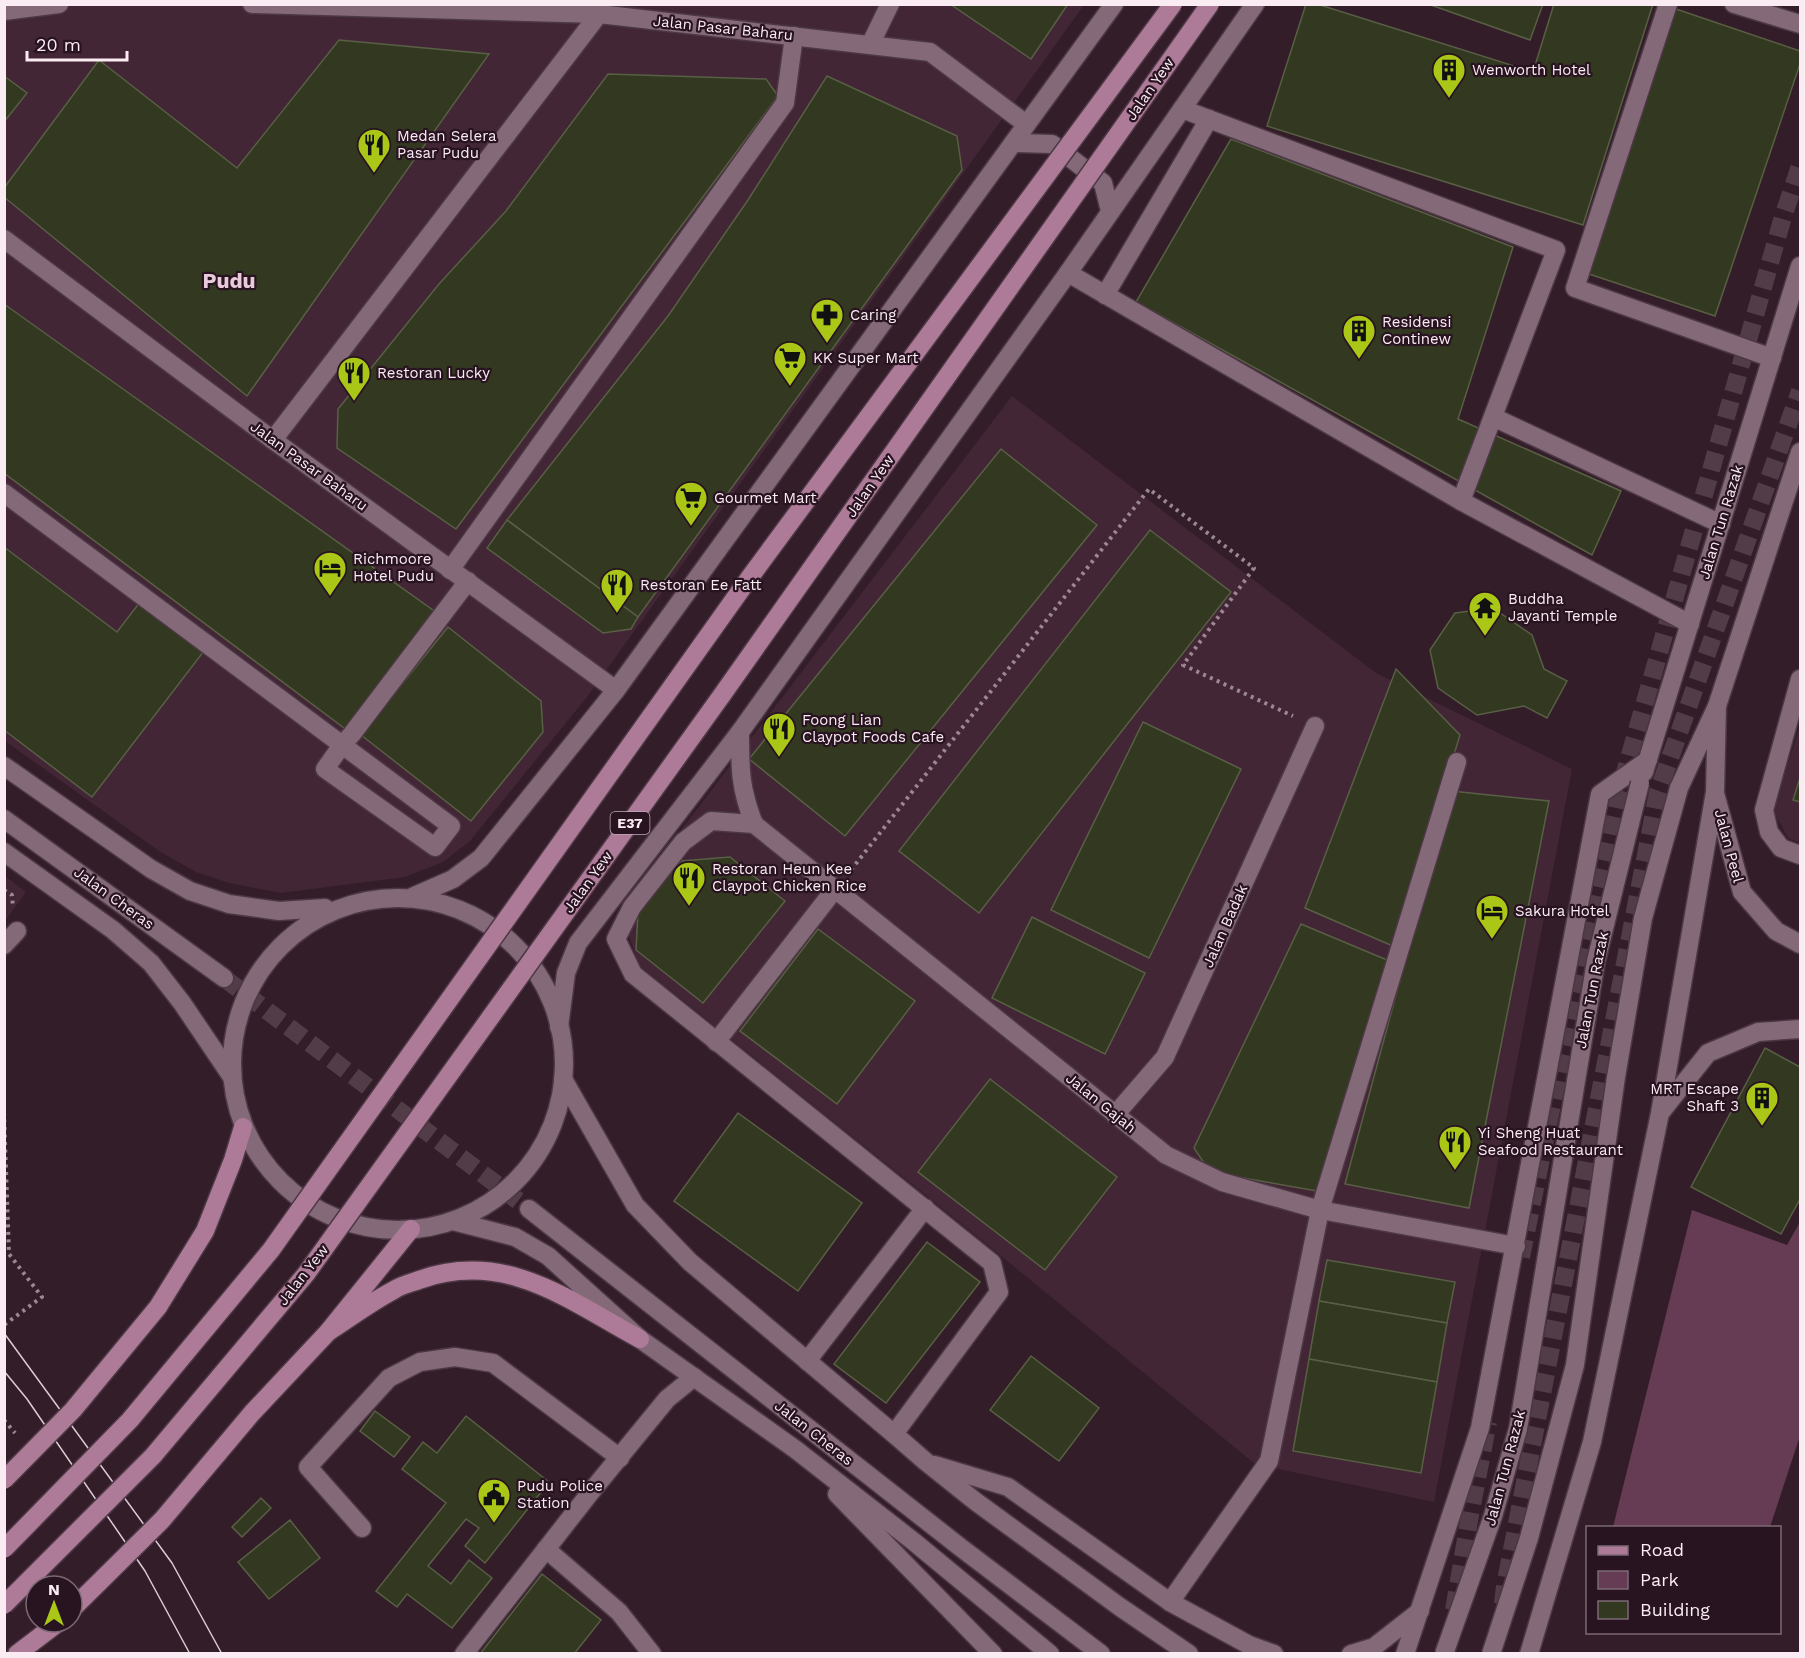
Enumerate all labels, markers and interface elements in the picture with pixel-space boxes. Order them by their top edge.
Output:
street label: Jalan Pasar Baharu [652,12,794,44]
scale bar [27,24,128,62]
text: 20 m [36,34,81,55]
building icon: Wenworth Hotel [1431,52,1467,99]
street label: Jalan Yew [1122,54,1178,124]
place label: Wenworth Hotel [1472,61,1591,79]
restaurant icon: Medan Selera Pasar Pudu [356,127,392,174]
place label: Medan Selera Pasar Pudu [397,127,497,162]
district label: Pudu [202,268,256,293]
pharmacy icon: Caring [809,297,845,344]
place label: Caring [850,306,896,324]
building icon: Residensi Continew [1341,313,1377,360]
place label: Residensi Continew [1382,313,1452,348]
supermarket icon: KK Super Mart [772,340,808,387]
place label: KK Super Mart [813,349,919,367]
restaurant icon: Restoran Lucky [336,355,372,402]
place label: Restoran Lucky [377,364,490,382]
street label: Jalan Pasar Baharu [247,417,371,515]
street label: Jalan Yew [842,451,898,521]
street label: Jalan Tun Razak [1695,462,1747,582]
supermarket icon: Gourmet Mart [673,480,709,527]
place label: Gourmet Mart [714,489,817,507]
hotel icon: Richmoore Hotel Pudu [312,550,348,597]
place label: Richmoore Hotel Pudu [353,550,434,585]
restaurant icon: Restoran Ee Fatt [599,567,635,614]
place label: Restoran Ee Fatt [640,576,762,594]
temple icon: Buddha Jayanti Temple [1467,590,1503,637]
place label: Buddha Jayanti Temple [1508,590,1618,625]
restaurant icon: Foong Lian Claypot Foods Cafe [761,711,797,758]
place label: Foong Lian Claypot Foods Cafe [802,711,944,746]
street label: Jalan Peel [1711,807,1748,885]
road number: E37 [610,812,650,834]
street label: Jalan Yew [560,847,617,916]
restaurant icon: Restoran Heun Kee Claypot Chicken Rice [671,860,707,907]
place label: Restoran Heun Kee Claypot Chicken Rice [712,860,867,895]
street label: Jalan Cheras [70,863,158,933]
street label: Jalan Badak [1199,881,1251,970]
hotel icon: Sakura Hotel [1474,893,1510,940]
place label: Sakura Hotel [1515,902,1610,920]
street label: Jalan Tun Razak [1572,929,1612,1050]
street label: Jalan Gajah [1062,1069,1140,1137]
place label: MRT Escape Shaft 3 [1650,1080,1739,1115]
building icon: MRT Escape Shaft 3 [1744,1080,1780,1127]
restaurant icon: Yi Sheng Huat Seafood Restaurant [1437,1124,1473,1171]
place label: Yi Sheng Huat Seafood Restaurant [1478,1124,1624,1159]
street label: Jalan Yew [274,1241,333,1309]
street label: Jalan Cheras [771,1397,857,1469]
street label: Jalan Tun Razak [1481,1408,1529,1528]
public building icon: Pudu Police Station [476,1477,512,1524]
place label: Pudu Police Station [517,1477,603,1512]
legend [1586,1526,1781,1634]
text: Road [1640,1539,1684,1560]
text: Park [1640,1569,1679,1590]
north arrow [24,1574,84,1634]
text: N [48,1580,60,1599]
text: Building [1640,1599,1710,1620]

